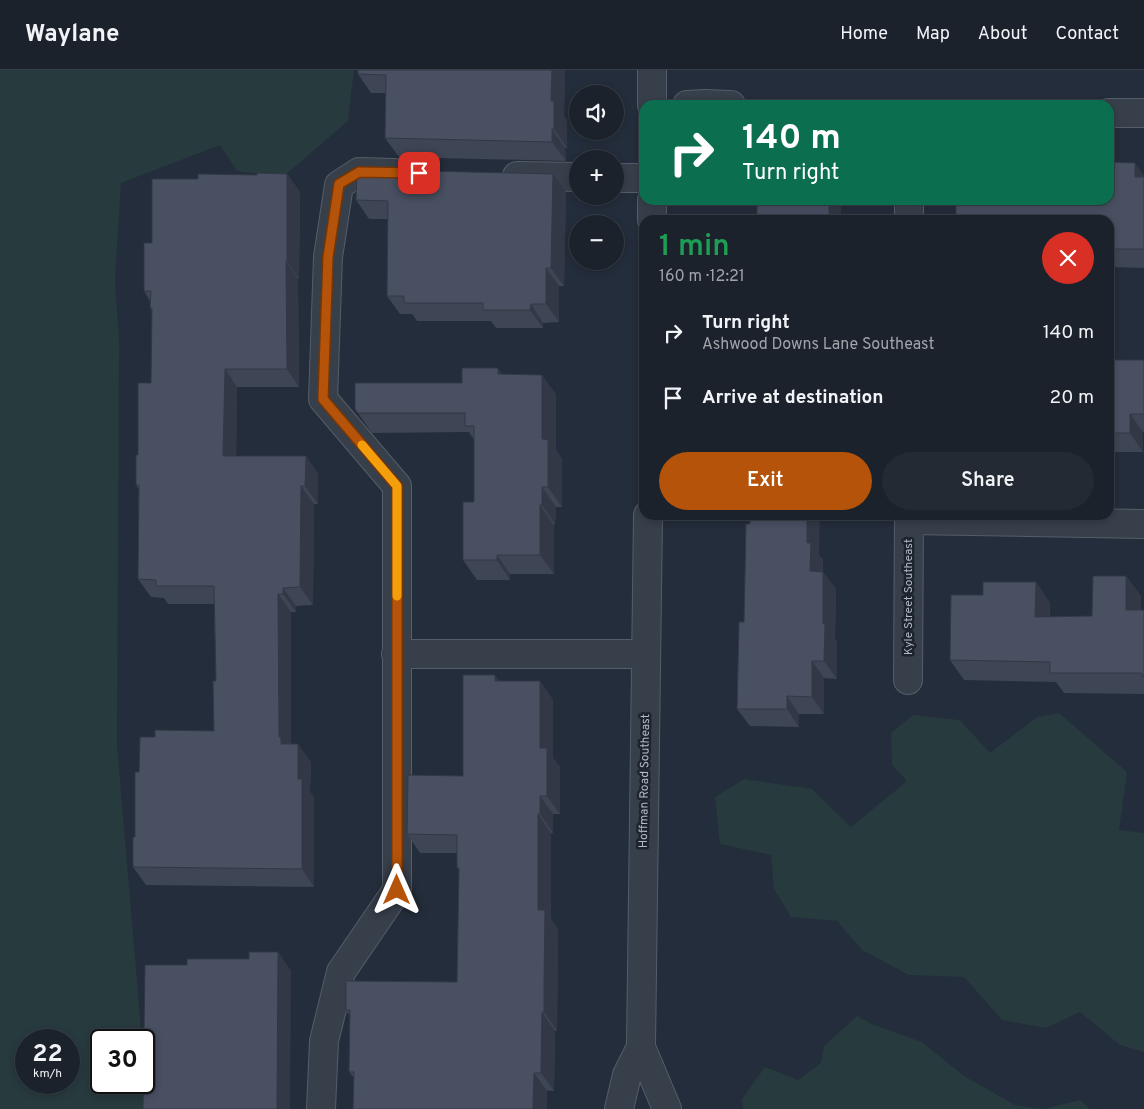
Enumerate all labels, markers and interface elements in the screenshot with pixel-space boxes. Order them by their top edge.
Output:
text: Waylane [25,20,119,50]
text: Home [840,23,888,46]
text: Map [916,23,950,46]
text: About [978,23,1027,46]
text: Contact [1055,23,1119,46]
map controls [569,85,624,270]
button: sound [569,85,624,140]
text: 140 m [742,117,841,161]
icon: right [659,120,724,185]
button: + [569,150,624,205]
pin [398,152,440,194]
icon: arrive [405,159,433,187]
text: Turn right [742,160,839,187]
button: − [569,215,624,270]
text: 1 min [659,229,730,266]
button: close [1042,232,1094,284]
text: 160 m · 12:21 [659,267,745,287]
text: Turn right [702,311,790,335]
icon: right [659,319,687,347]
text: 140 m [1043,321,1094,345]
text: Ashwood Downs Lane Southeast [702,335,935,355]
icon: arrive [659,384,687,412]
text: Arrive at destination [702,386,883,410]
text: 20 m [1050,386,1094,410]
button: Exit [659,452,872,510]
button: Share [882,452,1094,510]
street label: Kyle Street Southeast [901,539,917,655]
street label: Hoffman Road Southeast [636,714,654,848]
position arrow [370,863,422,915]
speed limit sign: 30 [90,1029,155,1094]
text: 22 [32,1039,63,1071]
text: km/h [33,1066,62,1082]

